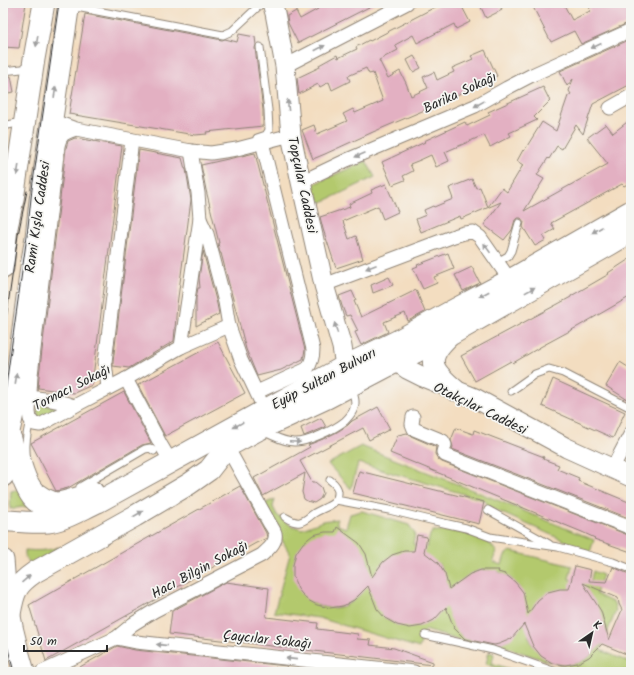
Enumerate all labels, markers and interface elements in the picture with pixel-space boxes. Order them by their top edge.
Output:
one-way arrow [34,35,40,48]
one-way arrow [590,43,601,49]
one-way arrow [314,45,326,52]
street label: Barika Sokağı [419,66,501,120]
one-way arrow [53,86,59,98]
one-way arrow [285,99,291,111]
one-way arrow [473,100,485,107]
street label: Topçular Caddesi [281,135,323,236]
one-way arrow [353,152,365,158]
street label: Rami Kışla Caddesi [19,159,57,274]
one-way arrow [15,164,21,176]
one-way arrow [591,227,603,234]
one-way arrow [483,242,491,253]
one-way arrow [364,265,376,271]
one-way arrow [524,286,536,293]
one-way arrow [478,290,489,297]
one-way arrow [333,321,339,333]
street label: Eyüp Sultan Bulvarı [268,342,381,416]
street label: Tornacı Sokağı [29,359,115,417]
one-way arrow [13,373,19,385]
street label: Otakçılar Caddesi [429,377,531,441]
one-way arrow [232,421,244,428]
one-way arrow [289,438,301,445]
one-way arrow [132,511,144,518]
street label: Hacı Bilgin Sokağı [147,535,253,605]
one-way arrow [20,575,31,584]
north arrow [572,613,612,653]
text: K [589,616,605,635]
street label: Çaycılar Sokağı [222,624,313,656]
scale bar [24,627,107,653]
text: 50 m [30,632,57,651]
one-way arrow [156,641,168,648]
one-way arrow [285,655,297,662]

